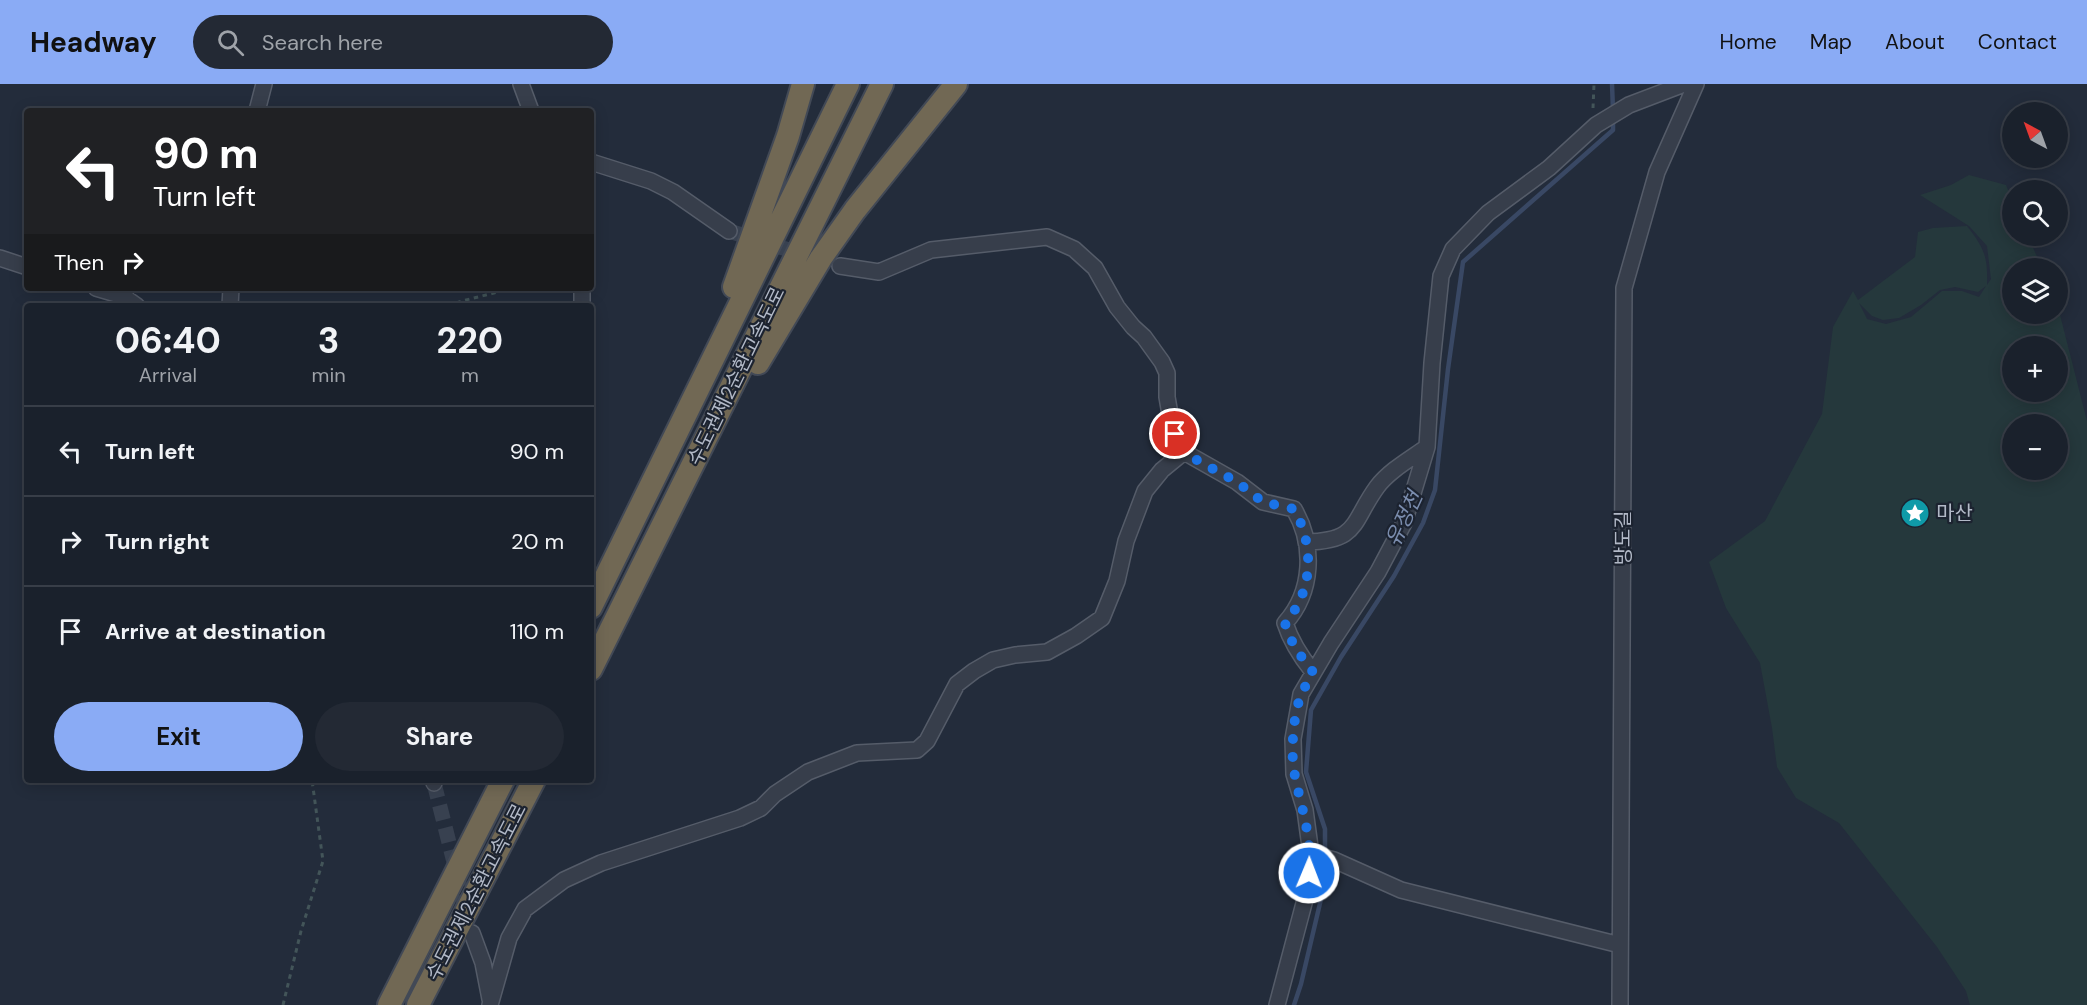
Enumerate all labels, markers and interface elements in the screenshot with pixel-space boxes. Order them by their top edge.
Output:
search box [193,15,613,69]
text: Headway [30,24,157,61]
icon: search [214,26,247,59]
text: Search here [262,28,383,57]
text: Home [1719,28,1777,56]
text: Map [1810,28,1852,56]
text: About [1885,28,1945,56]
text: Contact [1978,28,2057,56]
north arrow [2002,102,2068,168]
map controls [2002,102,2068,480]
text: 90 m [153,126,259,181]
icon: left [54,132,132,210]
text: Turn left [153,179,256,214]
button: search [2002,180,2068,246]
icon: right [116,246,149,279]
text: Then [54,248,104,277]
button: layers [2002,258,2068,324]
street label: 수도권제2순환고속도로 [681,282,791,470]
text: 06:40 [115,317,221,364]
text: 3 [318,317,340,364]
text: 220 [436,317,503,364]
button: + [2002,336,2068,402]
text: Arrival [139,362,197,388]
text: min [312,362,346,388]
text: m [461,362,479,388]
pin [1149,408,1200,459]
button: − [2002,414,2068,480]
icon: arrive [1158,417,1191,450]
icon: left [54,435,87,468]
text: Turn left [105,437,195,466]
text: 90 m [510,437,564,466]
water label: 유정천 [1379,484,1430,551]
place icon: 마산 [1899,497,1931,529]
place label: 마산 [1936,500,1973,526]
street label: 방도길 [1610,510,1636,566]
icon: right [54,525,87,558]
text: Turn right [105,527,210,556]
text: 20 m [511,527,564,556]
icon: arrive [54,615,87,648]
text: Arrive at destination [105,617,326,646]
text: 110 m [510,617,564,646]
button: Exit [54,702,303,771]
button: Share [315,702,564,771]
street label: 수도권제2순환고속도로 [420,799,532,985]
position arrow [1277,841,1341,905]

